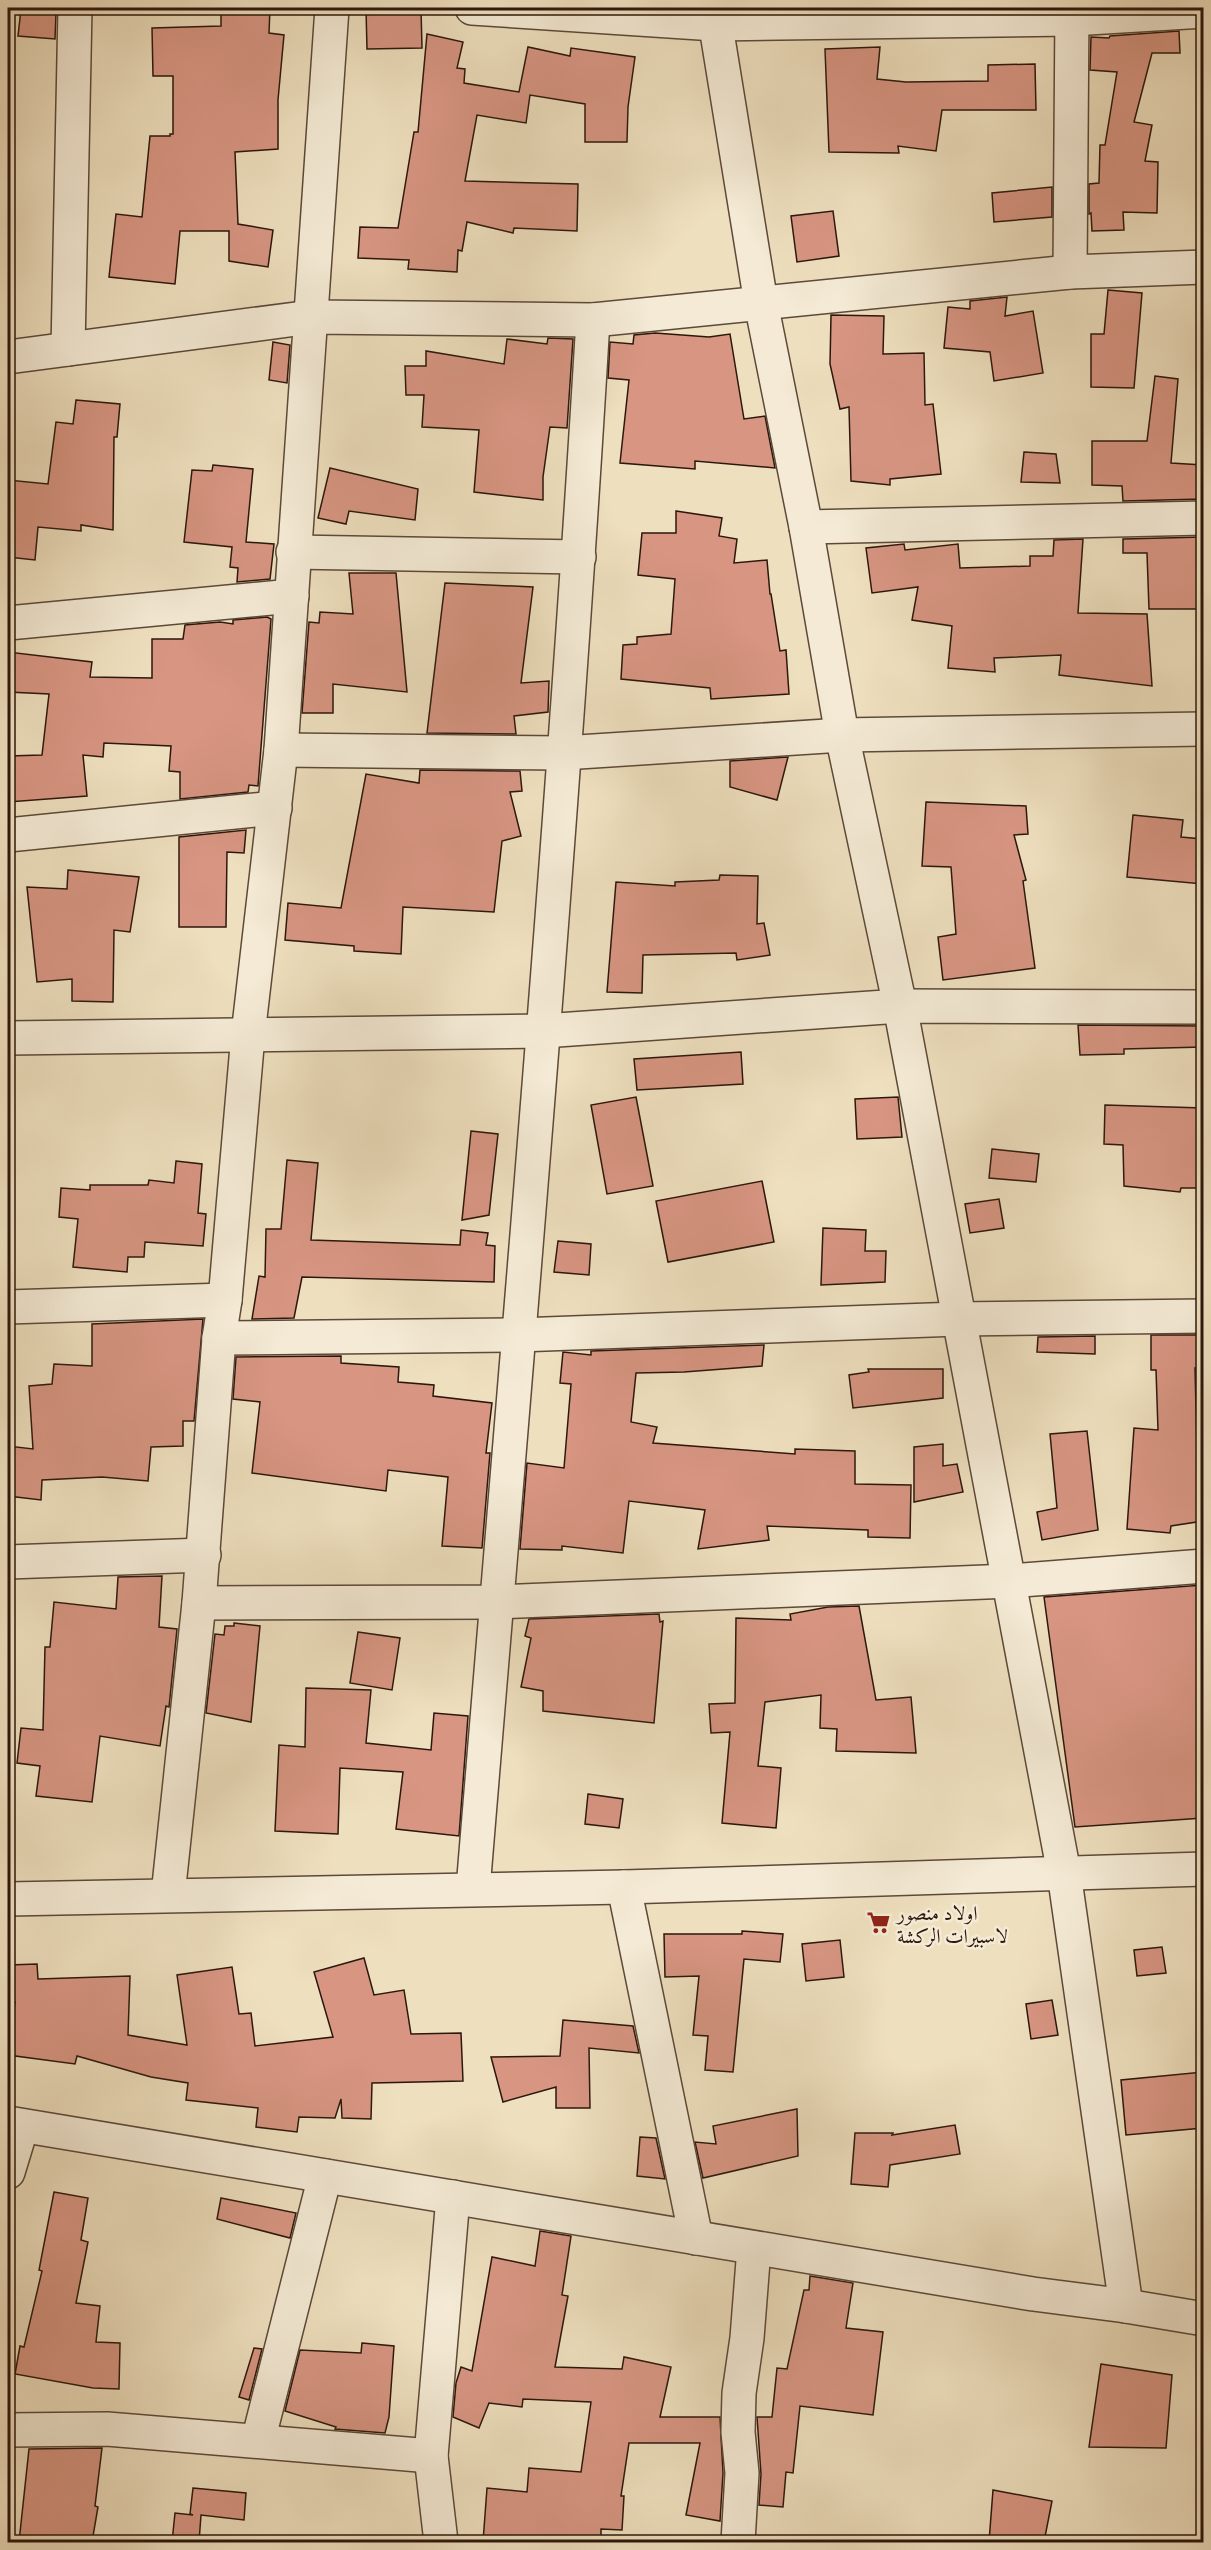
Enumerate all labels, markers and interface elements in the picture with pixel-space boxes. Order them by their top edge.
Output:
place label: اولاد منصور لاسبيرات الركشة [895,1898,1008,1950]
supermarket icon: اولاد منصور لاسبيرات الركشة [866,1910,892,1936]

